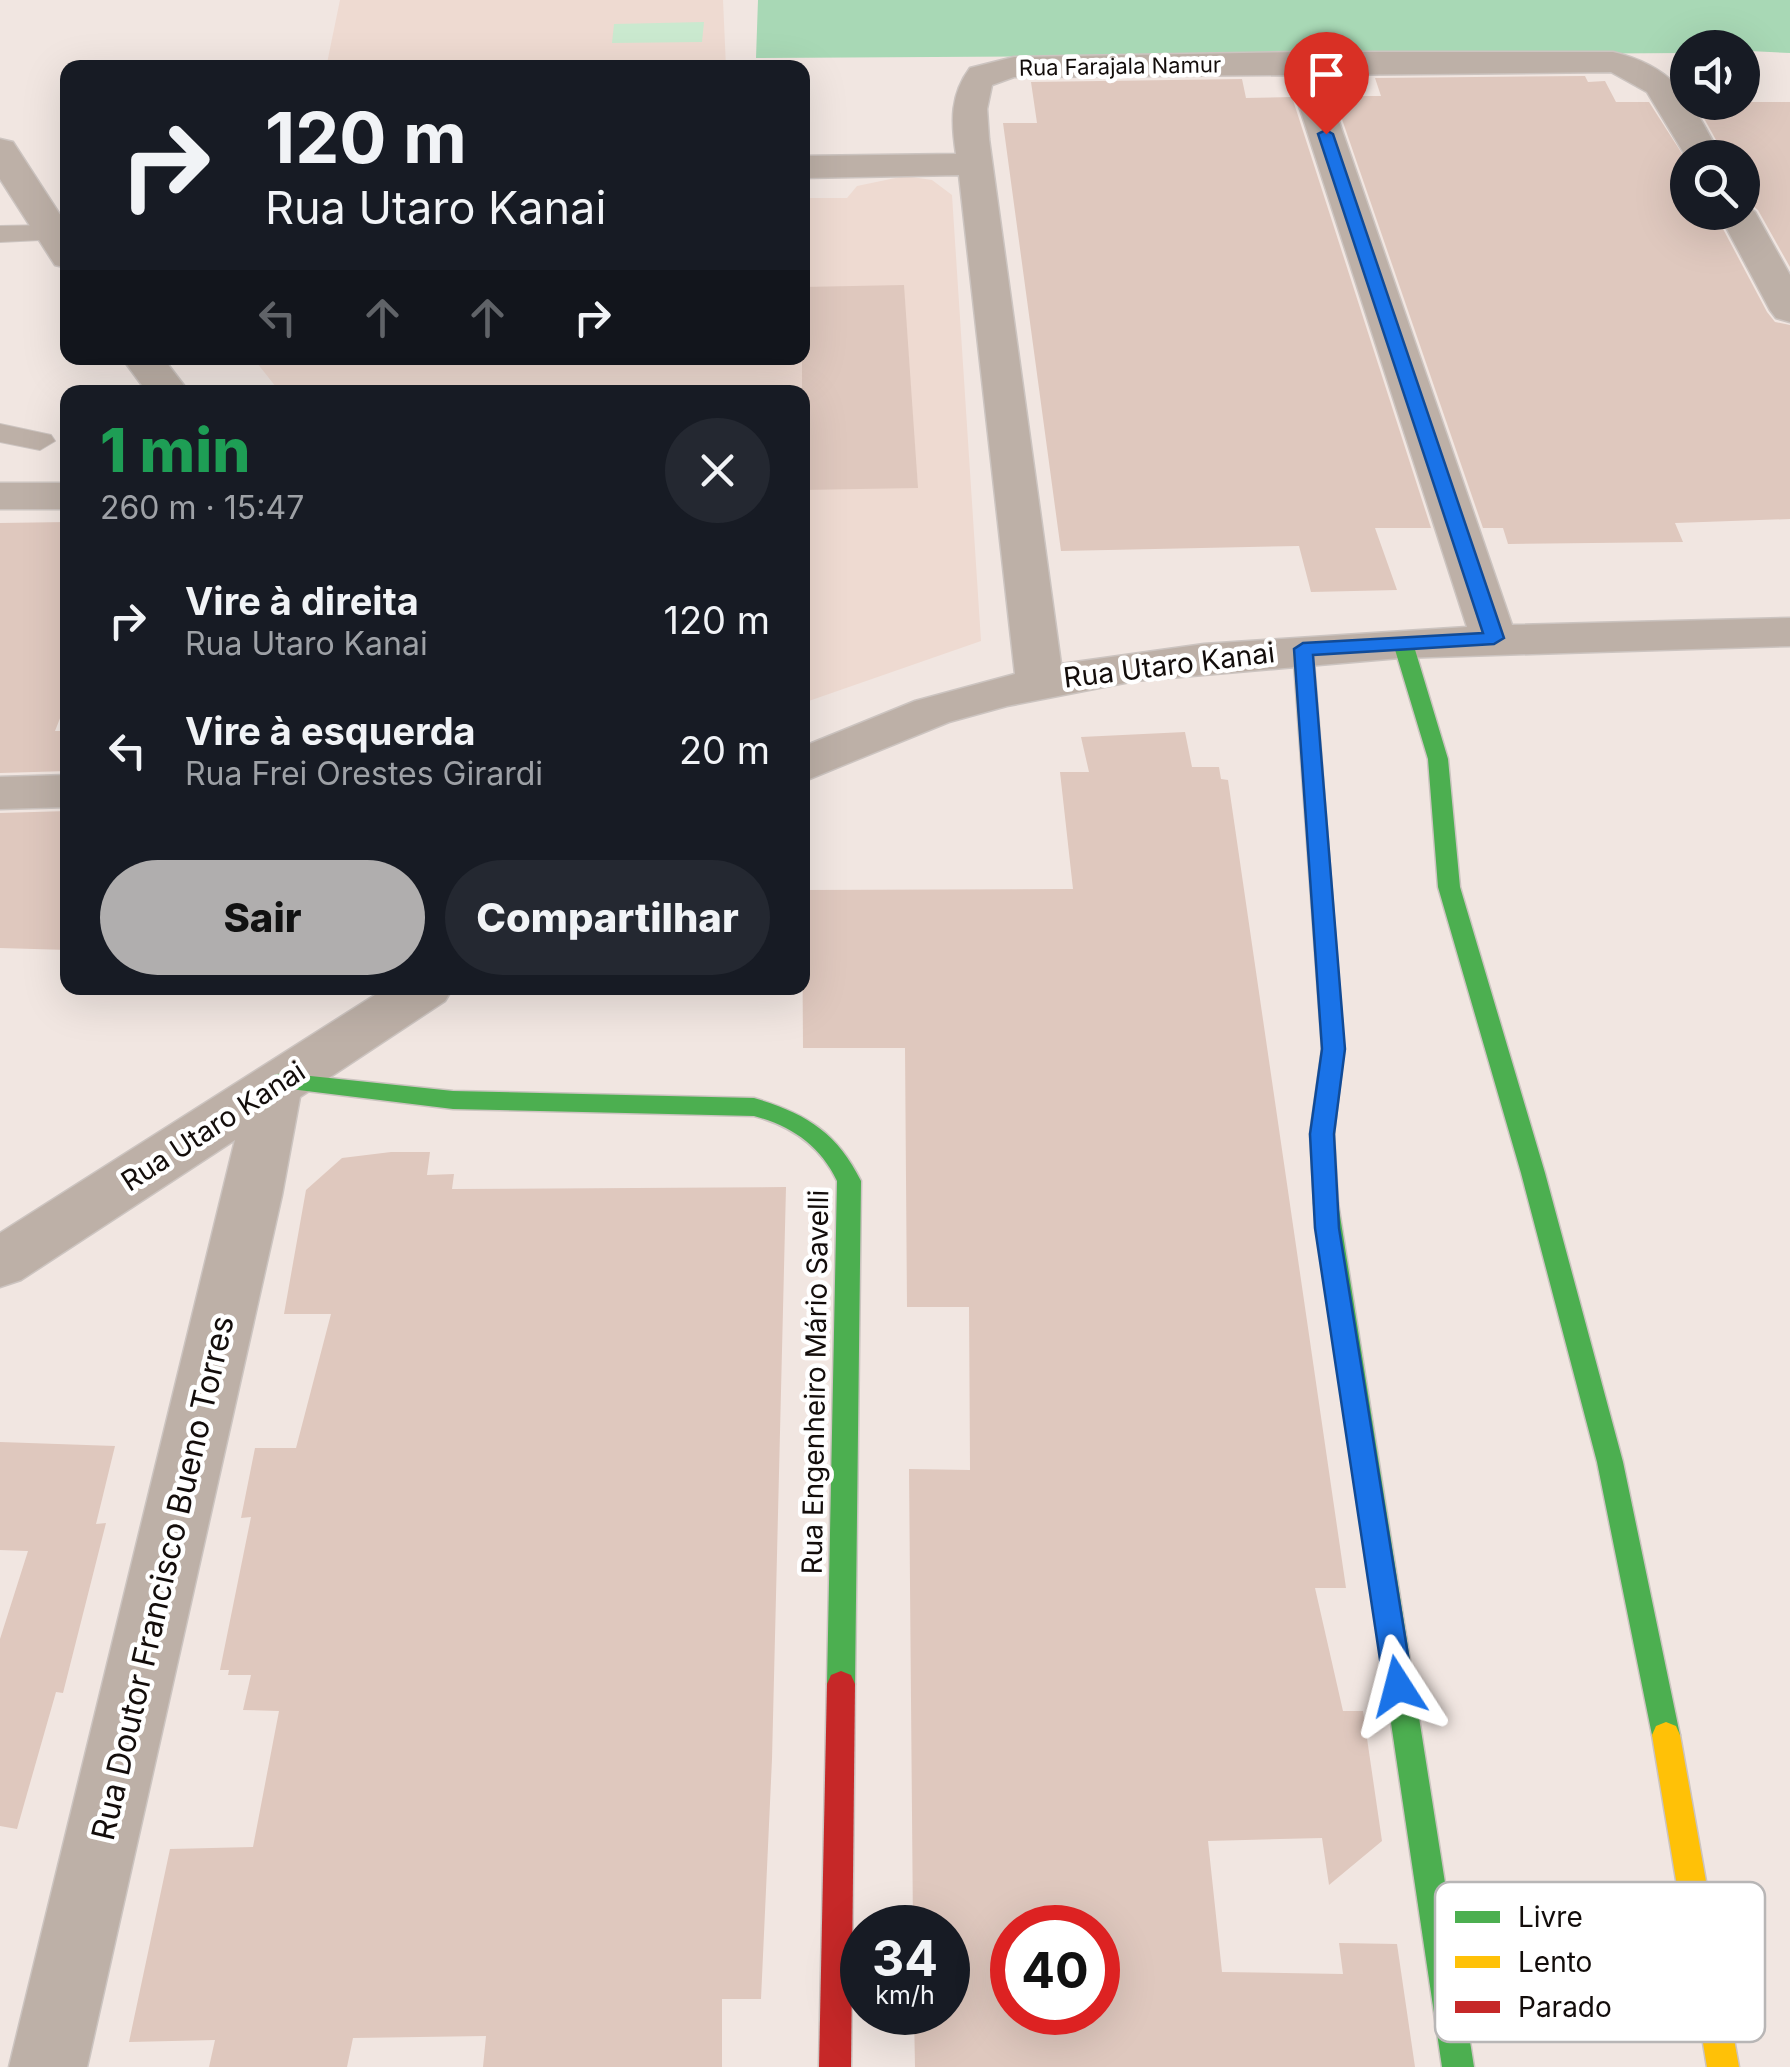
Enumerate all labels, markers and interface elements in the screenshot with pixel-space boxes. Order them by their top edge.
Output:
map controls [1670,30,1760,230]
button: sound [1670,30,1760,120]
pin [1284,32,1369,135]
icon: arrive [1299,47,1354,102]
street label: Rua Farajala Namur [1019,51,1221,81]
text: 120 m [265,95,467,180]
icon: right [100,100,230,230]
button: search [1670,140,1760,230]
text: Rua Utaro Kanai [265,180,606,235]
icon: left [250,290,305,345]
icon: ahead [355,290,410,345]
icon: ahead [460,290,515,345]
icon: right [565,290,620,345]
text: 1 min [100,414,250,486]
button: close [665,418,770,523]
text: 260 m · 15:47 [100,488,304,527]
text: Vire à direita [185,578,419,624]
icon: right [100,593,155,648]
text: 120 m [663,597,770,643]
text: Rua Utaro Kanai [185,624,428,663]
street label: Rua Utaro Kanai [1062,635,1276,695]
text: Vire à esquerda [185,708,476,754]
icon: left [100,723,155,778]
text: 20 m [679,727,770,773]
text: Rua Frei Orestes Girardi [185,754,543,793]
button: Sair [100,860,425,975]
button: Compartilhar [445,860,770,975]
street label: Rua Utaro Kanai [115,1054,311,1198]
street label: Rua Engenheiro Mário Savelli [795,1189,835,1575]
street label: Rua Doutor Francisco Bueno Torres [83,1312,242,1844]
position arrow [1346,1634,1450,1738]
legend [1435,1882,1765,2042]
text: Livre [1518,1900,1583,1934]
speed limit sign: 40 [990,1905,1120,2035]
text: 34 [872,1928,938,1988]
text: Lento [1518,1945,1592,1979]
text: km/h [875,1980,935,2010]
text: Parado [1518,1990,1612,2024]

